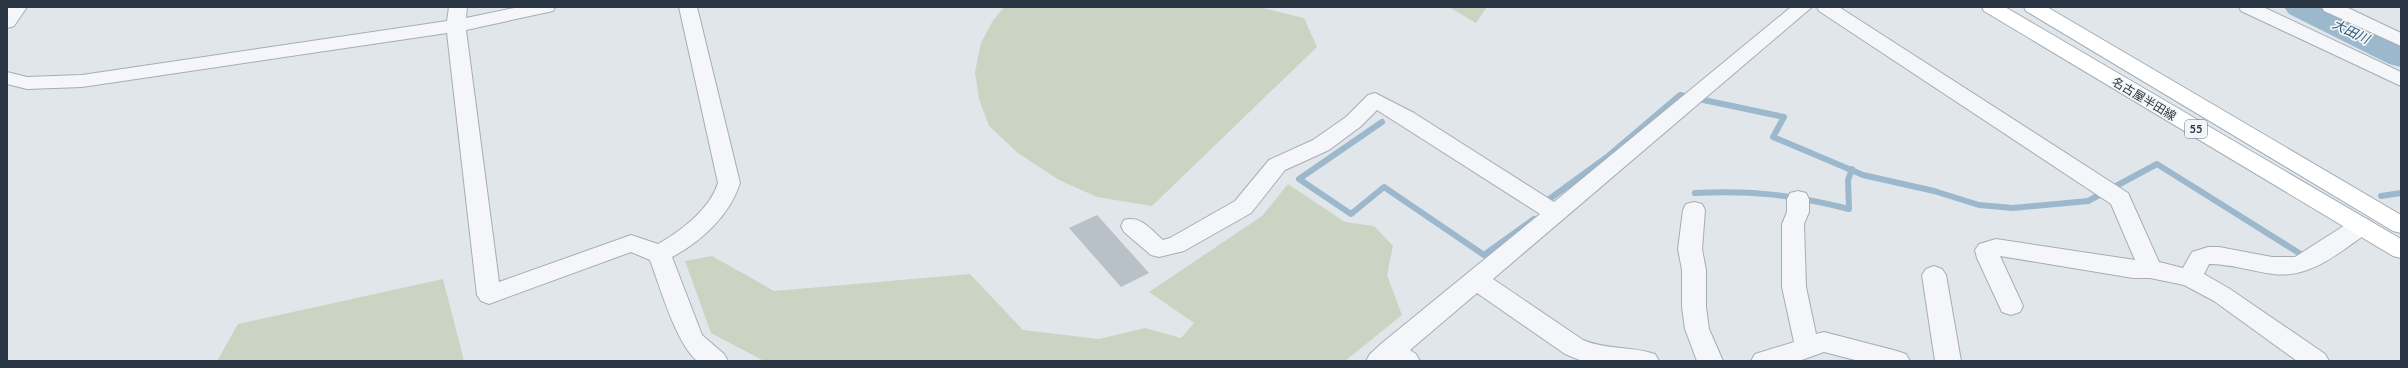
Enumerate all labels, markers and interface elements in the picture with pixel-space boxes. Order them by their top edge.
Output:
water label: 大田川 [2330,15,2374,48]
street label: 名古屋半田線 [2110,74,2179,124]
road number: 55 [2185,120,2207,138]

